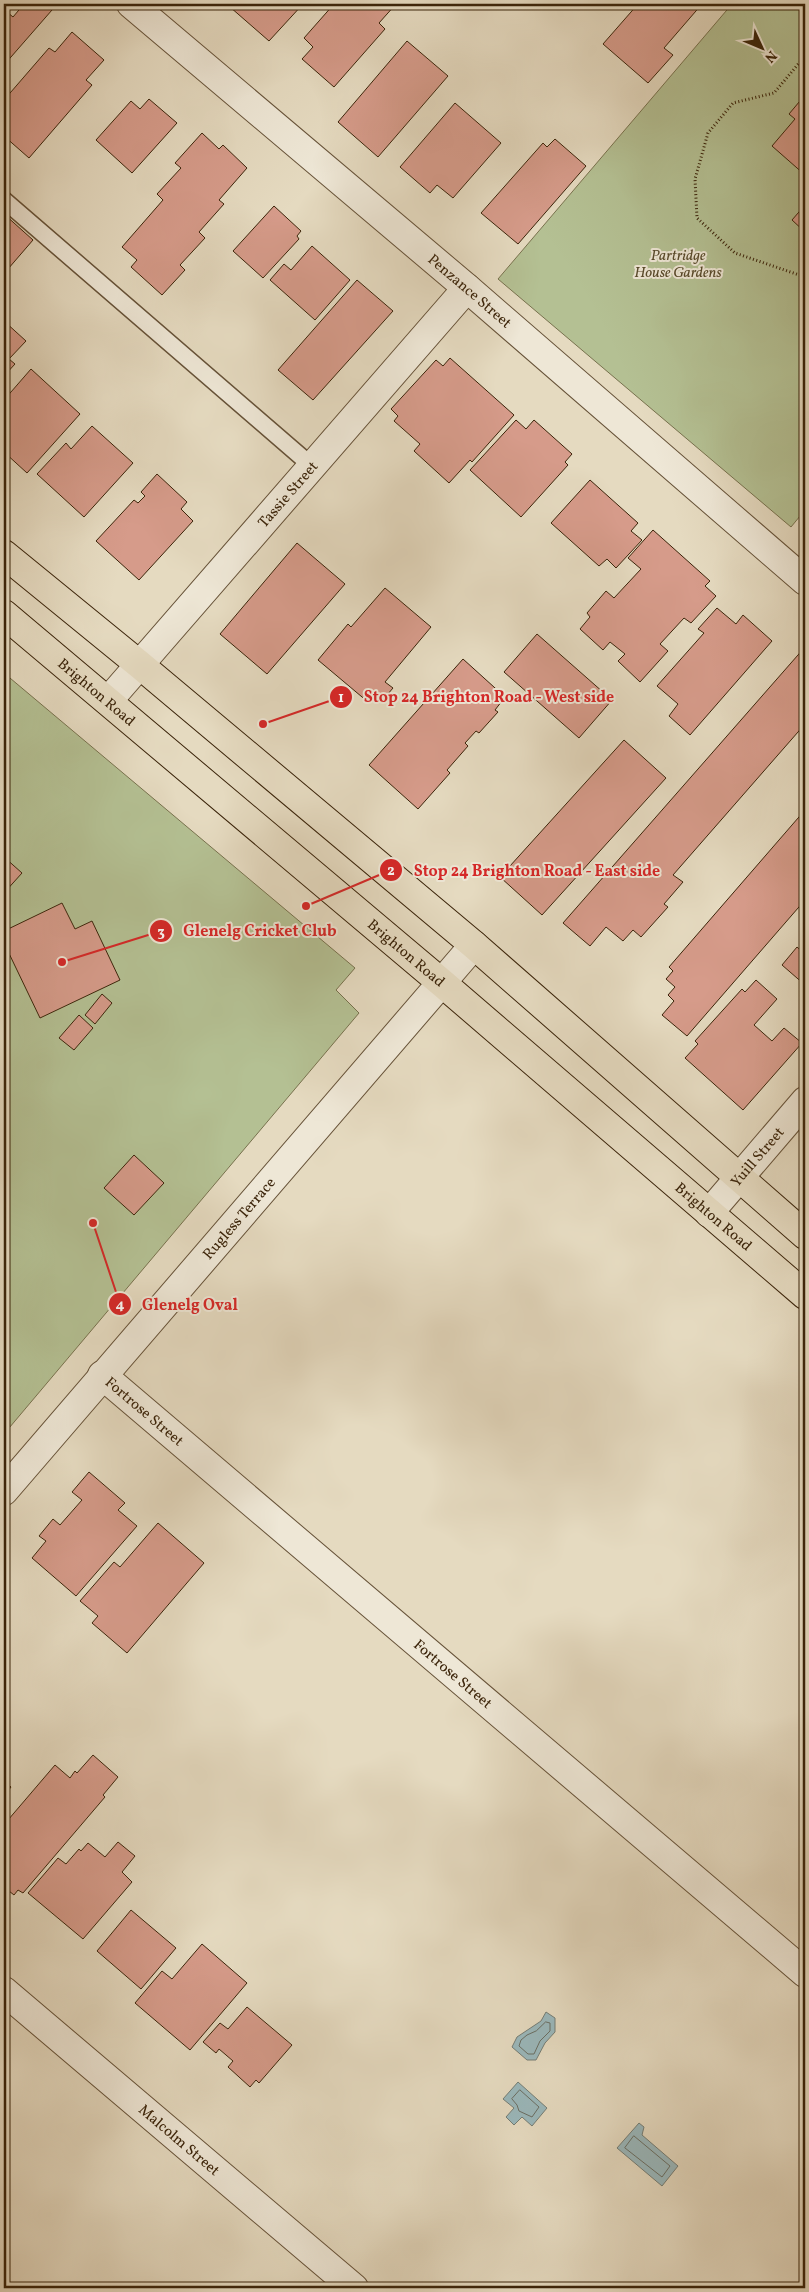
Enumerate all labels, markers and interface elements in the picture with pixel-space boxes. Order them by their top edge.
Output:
north arrow [736,22,786,72]
text: N [760,46,781,66]
park label: Partridge House Gardens [634,246,722,284]
street label: Penzance Street [422,250,516,334]
street label: Tassie Street [254,457,324,533]
street label: Brighton Road [52,654,139,732]
callout: Stop 24 Brighton Road - West side [328,681,625,712]
text: Stop 24 Brighton Road - West side [364,687,614,709]
text: 1 [338,688,344,709]
callout: Stop 24 Brighton Road - East side [378,855,671,886]
text: 2 [387,861,395,882]
text: Stop 24 Brighton Road - East side [414,861,660,883]
callout: Glenelg Cricket Club [148,915,347,946]
street label: Brighton Road [362,915,449,993]
text: Glenelg Cricket Club [183,921,337,943]
text: 3 [157,922,165,943]
street label: Yuill Street [727,1123,790,1192]
street label: Rugless Terrace [199,1174,281,1265]
street label: Brighton Road [670,1178,756,1257]
callout: Glenelg Oval [107,1289,248,1320]
text: 4 [115,1295,125,1316]
text: Glenelg Oval [142,1295,238,1317]
street label: Fortrose Street [100,1373,188,1452]
street label: Fortrose Street [408,1635,496,1714]
street label: Malcolm Street [133,2100,224,2182]

